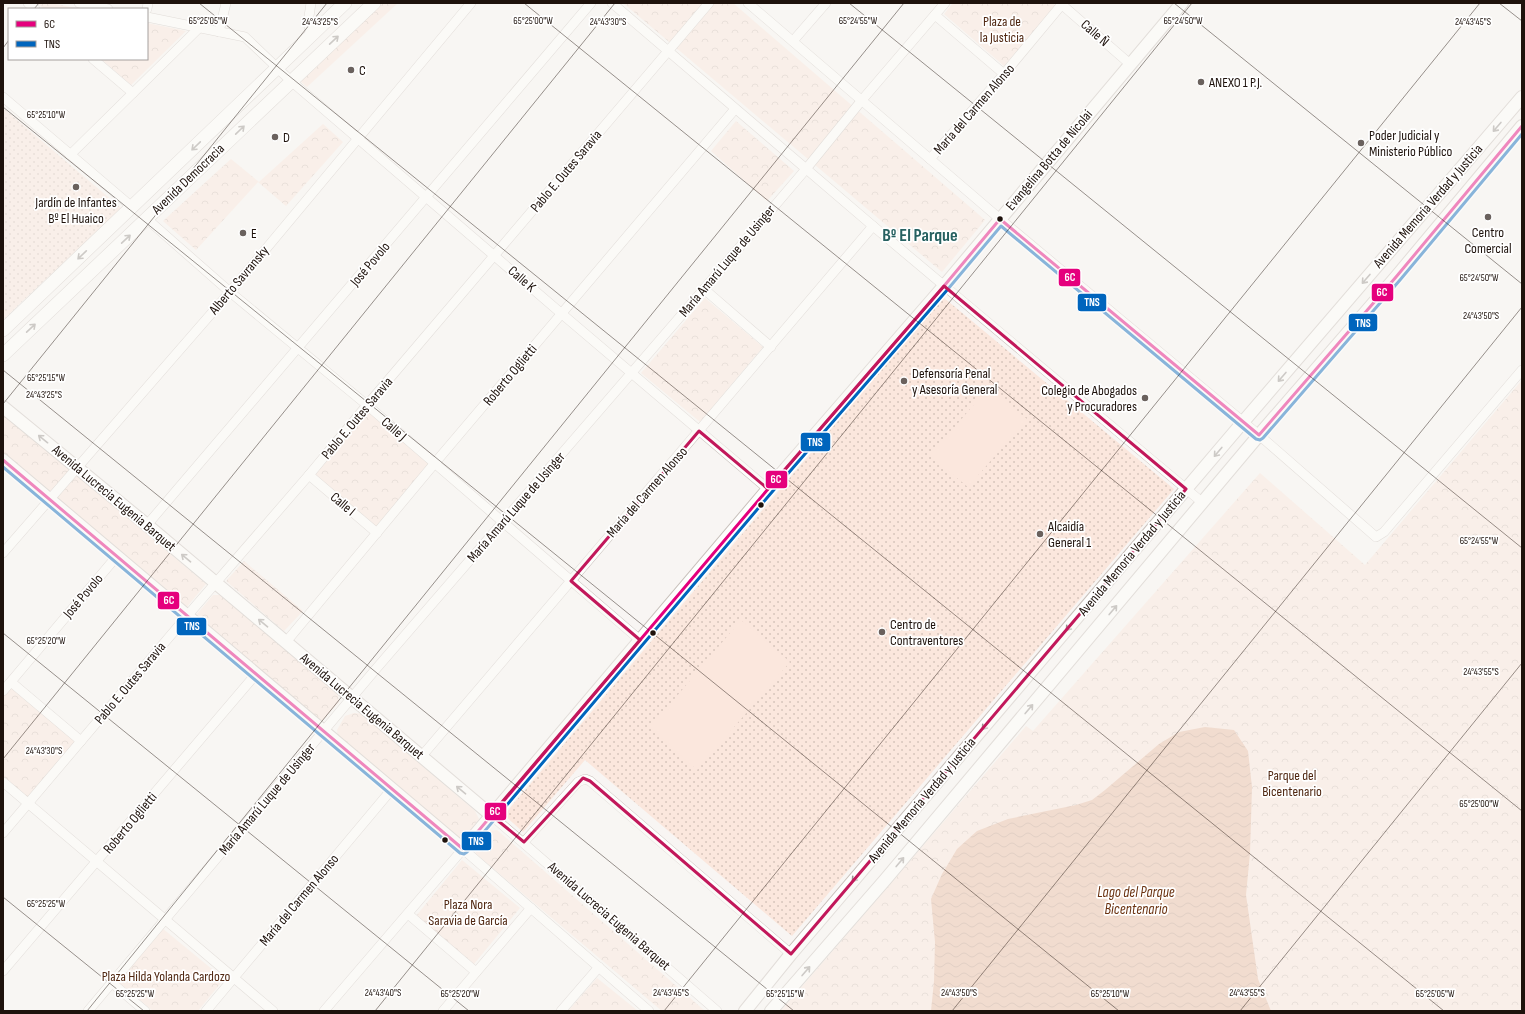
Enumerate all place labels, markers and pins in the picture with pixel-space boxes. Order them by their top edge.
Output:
place label: C [359,62,366,79]
marker: C [346,65,356,75]
place label: ANEXO 1 P.J. [1208,74,1262,91]
marker: ANEXO 1 P.J. [1196,77,1206,87]
place label: Poder Judicial y Ministerio Público [1369,127,1453,160]
place label: D [283,129,290,146]
marker: D [270,132,280,142]
marker: Poder Judicial y Ministerio Público [1356,138,1366,148]
marker: Jardín de Infantes Bº El Huaico [71,182,81,192]
place label: Jardín de Infantes Bº El Huaico [34,194,117,227]
marker: Centro Comercial [1483,212,1493,222]
unlabelled marker [995,214,1005,224]
place label: Centro Comercial [1464,224,1512,257]
place label: E [251,225,257,242]
marker: E [238,228,248,238]
place label: Defensoría Penal y Asesoría General [912,365,997,398]
marker: Defensoría Penal y Asesoría General [899,376,909,386]
place label: Colegio de Abogados y Procuradores [1041,382,1137,415]
marker: Colegio de Abogados y Procuradores [1140,393,1150,403]
unlabelled marker [756,500,766,510]
place label: Alcaidía General 1 [1047,518,1091,551]
marker: Alcaidía General 1 [1035,529,1045,539]
place label: Centro de Contraventores [890,616,963,649]
marker: Centro de Contraventores [877,627,887,637]
unlabelled marker [648,628,658,638]
unlabelled marker [440,835,450,845]

